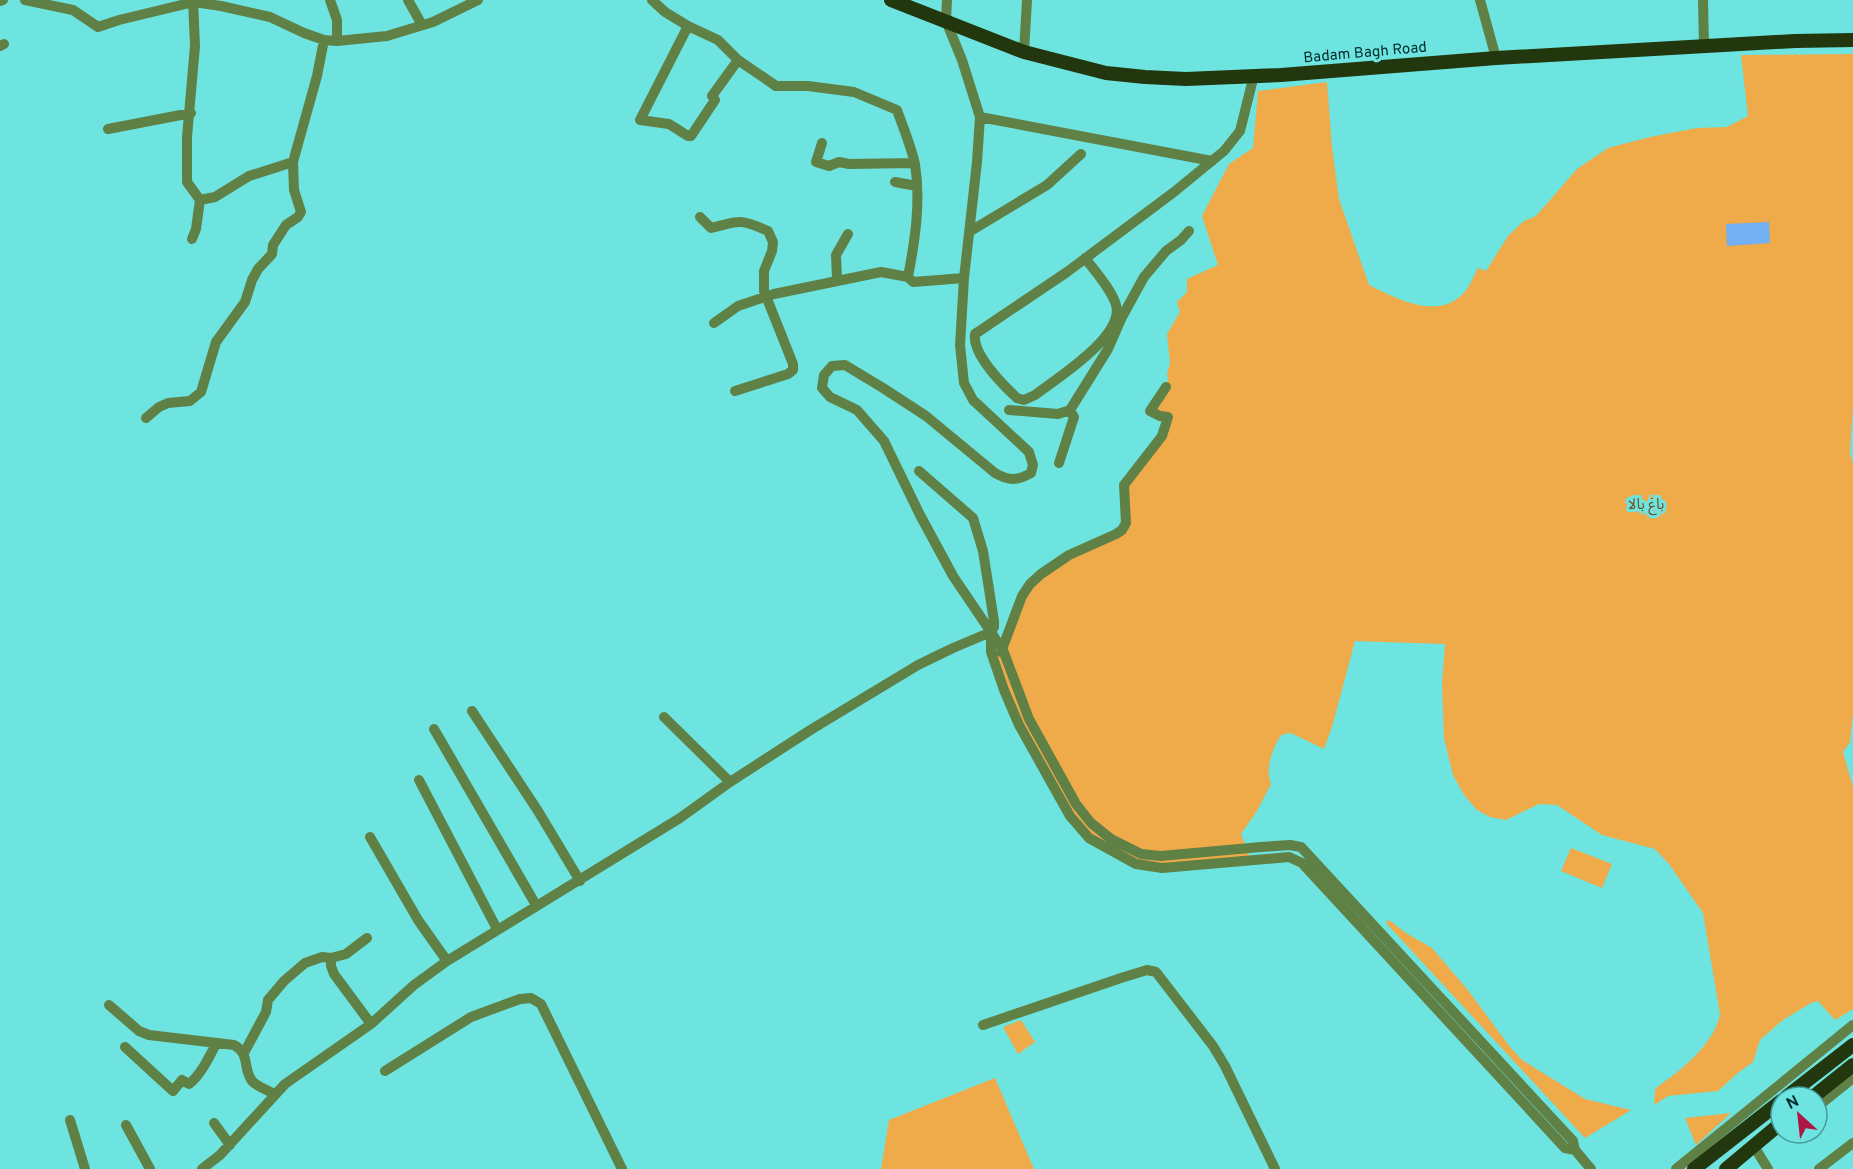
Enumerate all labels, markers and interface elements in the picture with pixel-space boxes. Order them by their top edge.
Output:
street label: Badam Bagh Road [1302,39,1428,68]
park label: باغ بالا [1628,496,1664,516]
north arrow [1769,1085,1829,1145]
text: N [1783,1092,1803,1115]

